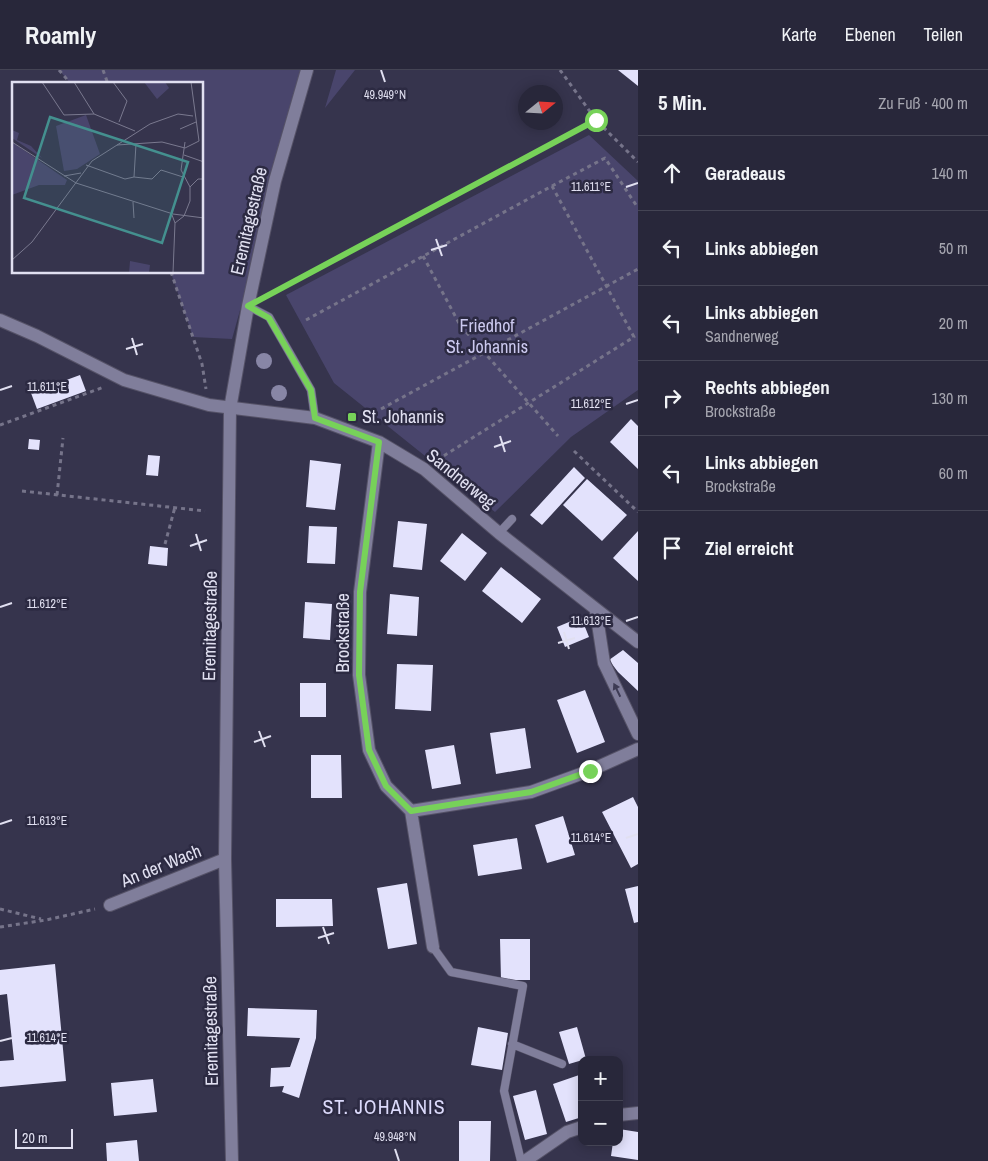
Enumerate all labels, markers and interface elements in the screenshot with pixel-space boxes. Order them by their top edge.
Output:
text: Roamly [25,19,96,51]
text: Karte [781,22,817,47]
text: Ebenen [845,22,896,47]
text: Teilen [924,22,963,47]
inset map [12,82,204,274]
north arrow [518,85,563,130]
text: 49.949°N [364,87,406,103]
text: 5 Min. [658,88,707,117]
text: Zu Fuß · 400 m [878,92,968,114]
route start [585,109,608,132]
icon: ahead [658,159,686,187]
text: Geradeaus [705,160,786,186]
text: 140 m [932,162,968,184]
street label: Eremitagestraße [224,165,273,277]
text: 11.611°E [571,179,611,195]
icon: left [658,234,686,262]
text: Links abbiegen [705,235,818,261]
text: 50 m [939,237,968,259]
text: Links abbiegen [705,299,818,325]
icon: left [658,309,686,337]
text: 20 m [939,312,968,334]
park label: Friedhof St. Johannis [446,313,528,359]
text: Sandnerweg [705,325,779,347]
text: Rechts abbiegen [705,374,830,400]
text: 11.611°E [27,379,67,395]
icon: right [658,384,686,412]
text: 130 m [932,387,968,409]
text: 11.612°E [571,396,611,412]
text: Brockstraße [705,400,776,422]
place label: St. Johannis [362,404,444,429]
marker: St. Johannis [346,411,358,423]
street label: Sandnerweg [421,443,502,515]
text: Links abbiegen [705,449,818,475]
icon: left [658,459,686,487]
text: 60 m [939,462,968,484]
text: Brockstraße [705,475,776,497]
icon: arrive [658,534,686,562]
text: Ziel erreicht [705,535,793,561]
street label: Eremitagestraße [196,571,223,681]
street label: Brockstraße [330,593,355,673]
text: 11.612°E [27,596,67,612]
text: 11.613°E [571,613,611,629]
one-way arrow [613,683,621,697]
route end [579,760,602,783]
text: 11.613°E [27,813,67,829]
text: 11.614°E [571,830,611,846]
street label: An der Wach [116,838,205,893]
street label: Eremitagestraße [197,976,224,1086]
text: 11.614°E [27,1030,67,1046]
map controls [578,1056,623,1146]
button: + [578,1056,623,1101]
district label: ST. JOHANNIS [322,1093,446,1120]
button: − [578,1101,623,1146]
scale bar [15,1126,72,1149]
text: 20 m [22,1129,48,1147]
text: 49.948°N [374,1129,416,1145]

